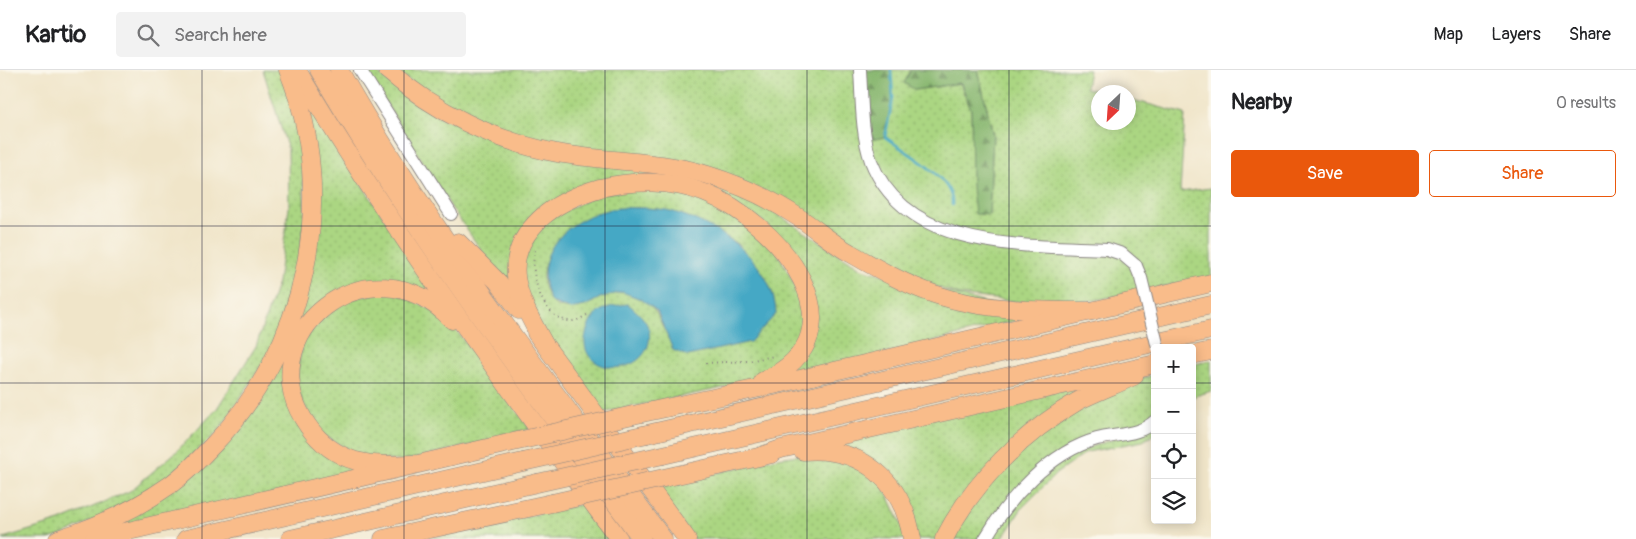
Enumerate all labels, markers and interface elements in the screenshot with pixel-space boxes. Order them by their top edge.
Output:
search box [116,12,466,57]
text: Kartio [25,20,86,49]
icon: search [134,21,162,49]
text: Search here [174,23,267,47]
text: Map [1434,23,1463,46]
text: Layers [1491,23,1541,46]
text: Share [1569,23,1611,46]
north arrow [1091,85,1136,130]
text: Nearby [1231,89,1292,116]
text: 0 results [1556,93,1616,113]
button: Save [1231,150,1419,197]
button: Share [1429,150,1616,197]
map controls [1151,344,1196,524]
button: + [1151,344,1196,389]
button: − [1151,389,1196,434]
button: locate [1151,434,1196,479]
button: layers [1151,479,1196,524]

